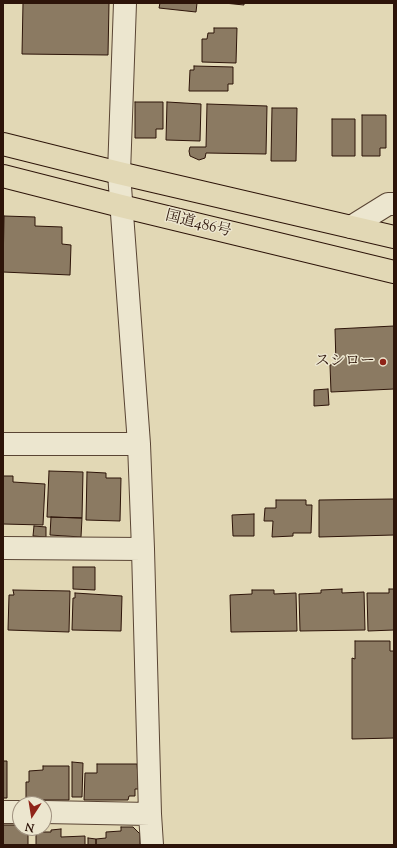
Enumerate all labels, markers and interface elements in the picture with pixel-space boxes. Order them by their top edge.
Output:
street label: 国道486号 [163,208,233,242]
place label: スシロー [315,353,375,371]
marker: スシロー [378,357,388,367]
north arrow [12,796,52,836]
text: N [24,818,36,835]

